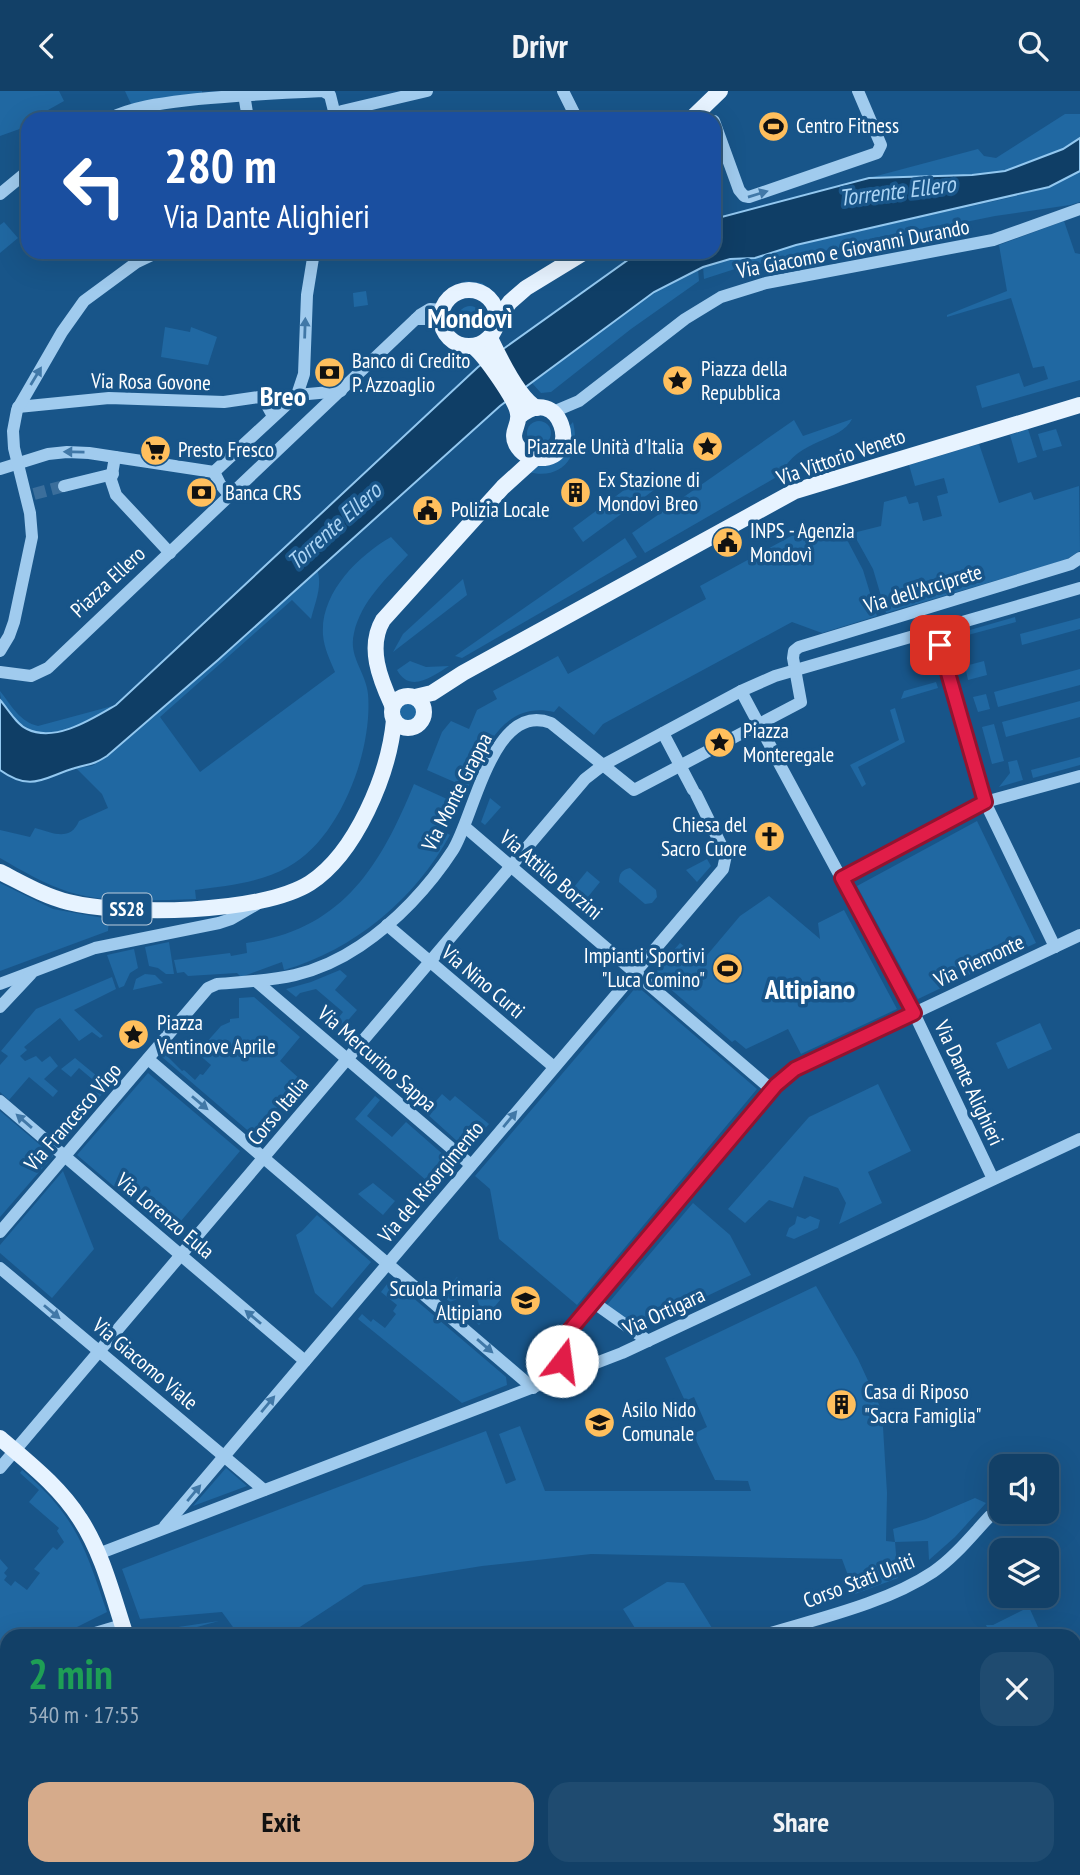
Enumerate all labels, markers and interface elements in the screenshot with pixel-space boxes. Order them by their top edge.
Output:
text: Drivr [512,25,568,67]
icon: back [28,27,66,65]
icon: search [1014,27,1052,65]
sports icon: Centro Fitness [756,109,790,143]
place label: Centro Fitness [796,112,899,139]
text: 280 m [164,133,277,197]
icon: left [49,140,140,231]
water label: Torrente Ellero [837,169,959,212]
one-way arrow [747,188,768,198]
text: Via Dante Alighieri [164,195,370,237]
street label: Via Giacomo e Giovanni Durando [733,213,971,285]
district label: Mondovì [427,299,513,336]
one-way arrow [300,317,311,339]
place label: Banco di Credito P. Azzoaglio [352,347,470,398]
place label: Piazza della Repubblica [701,355,787,406]
bank icon: Banco di Credito P. Azzoaglio [312,356,346,390]
place icon: Piazza della Repubblica [661,364,695,398]
one-way arrow [30,367,42,386]
street label: Via Rosa Govone [90,367,211,396]
district label: Breo [260,377,306,414]
street label: Via Vittorio Veneto [772,422,909,492]
place icon: Piazzale Unità d'Italia [690,430,724,464]
supermarket icon: Presto Fresco [138,433,172,467]
place label: Piazzale Unità d'Italia [527,433,684,460]
place label: Presto Fresco [178,436,274,463]
one-way arrow [63,447,85,458]
place label: Ex Stazione di Mondovì Breo [598,466,700,517]
water label: Torrente Ellero [281,474,388,576]
building icon: Ex Stazione di Mondovì Breo [558,475,592,509]
bank icon: Banca CRS [185,476,219,510]
place label: Banca CRS [225,479,302,506]
public building icon: Polizia Locale [411,493,445,527]
place label: Polizia Locale [451,496,550,523]
place label: INPS - Agenzia Mondovì [750,517,855,568]
public building icon: INPS - Agenzia Mondovì [710,526,744,560]
street label: Piazza Ellero [65,540,151,623]
street label: Via dell'Arciprete [860,558,985,620]
pin [910,615,970,675]
icon: arrive [921,626,959,664]
place label: Piazza Monteregale [743,717,834,768]
place icon: Piazza Monteregale [703,726,737,760]
street label: Via Monte Grappa [415,728,498,856]
place label: Chiesa del Sacro Cuore [661,811,747,862]
church icon: Chiesa del Sacro Cuore [753,820,787,854]
street label: Via Attilio Borzini [494,823,608,925]
road number: SS28 [102,894,152,925]
street label: Via Piemonte [929,928,1028,994]
street label: Via Nino Curti [435,938,531,1024]
place label: Impianti Sportivi "Luca Comino" [584,942,705,993]
sports icon: Impianti Sportivi "Luca Comino" [711,951,745,985]
district label: Altipiano [764,970,855,1007]
street label: Via Mercurino Sappa [312,999,442,1118]
place label: Piazza Ventinove Aprile [156,1009,276,1060]
street label: Via Dante Alighieri [928,1015,1010,1150]
place icon: Piazza Ventinove Aprile [117,1018,151,1052]
street label: Via Francesco Vigo [18,1057,127,1177]
street label: Corso Italia [241,1071,314,1151]
one-way arrow [191,1095,208,1110]
one-way arrow [502,1110,517,1127]
one-way arrow [15,1113,33,1129]
street label: Via del Risorgimento [371,1115,489,1249]
street label: Via Lorenzo Eula [110,1166,220,1264]
place label: Scuola Primaria Altipiano [390,1275,502,1326]
street label: Via Ortigara [618,1281,709,1343]
school or university icon: Scuola Primaria Altipiano [508,1284,542,1318]
one-way arrow [43,1304,61,1319]
one-way arrow [244,1309,262,1325]
street label: Via Giacomo Viale [86,1311,204,1416]
position arrow [525,1324,599,1398]
one-way arrow [476,1338,493,1353]
place label: Casa di Riposo "Sacra Famiglia" [864,1378,981,1429]
building icon: Casa di Riposo "Sacra Famiglia" [824,1387,858,1421]
one-way arrow [260,1396,275,1413]
place label: Asilo Nido Comunale [622,1396,696,1447]
school or university icon: Asilo Nido Comunale [582,1405,616,1439]
map controls [989,1454,1059,1608]
button: sound [989,1454,1059,1524]
one-way arrow [186,1484,201,1501]
button: layers [989,1538,1059,1608]
street label: Corso Stati Uniti [799,1547,918,1614]
text: 2 min [28,1646,113,1701]
button: close [980,1652,1054,1726]
text: 540 m · 17:55 [28,1700,140,1729]
button: Exit [28,1782,534,1862]
button: Share [548,1782,1054,1862]

